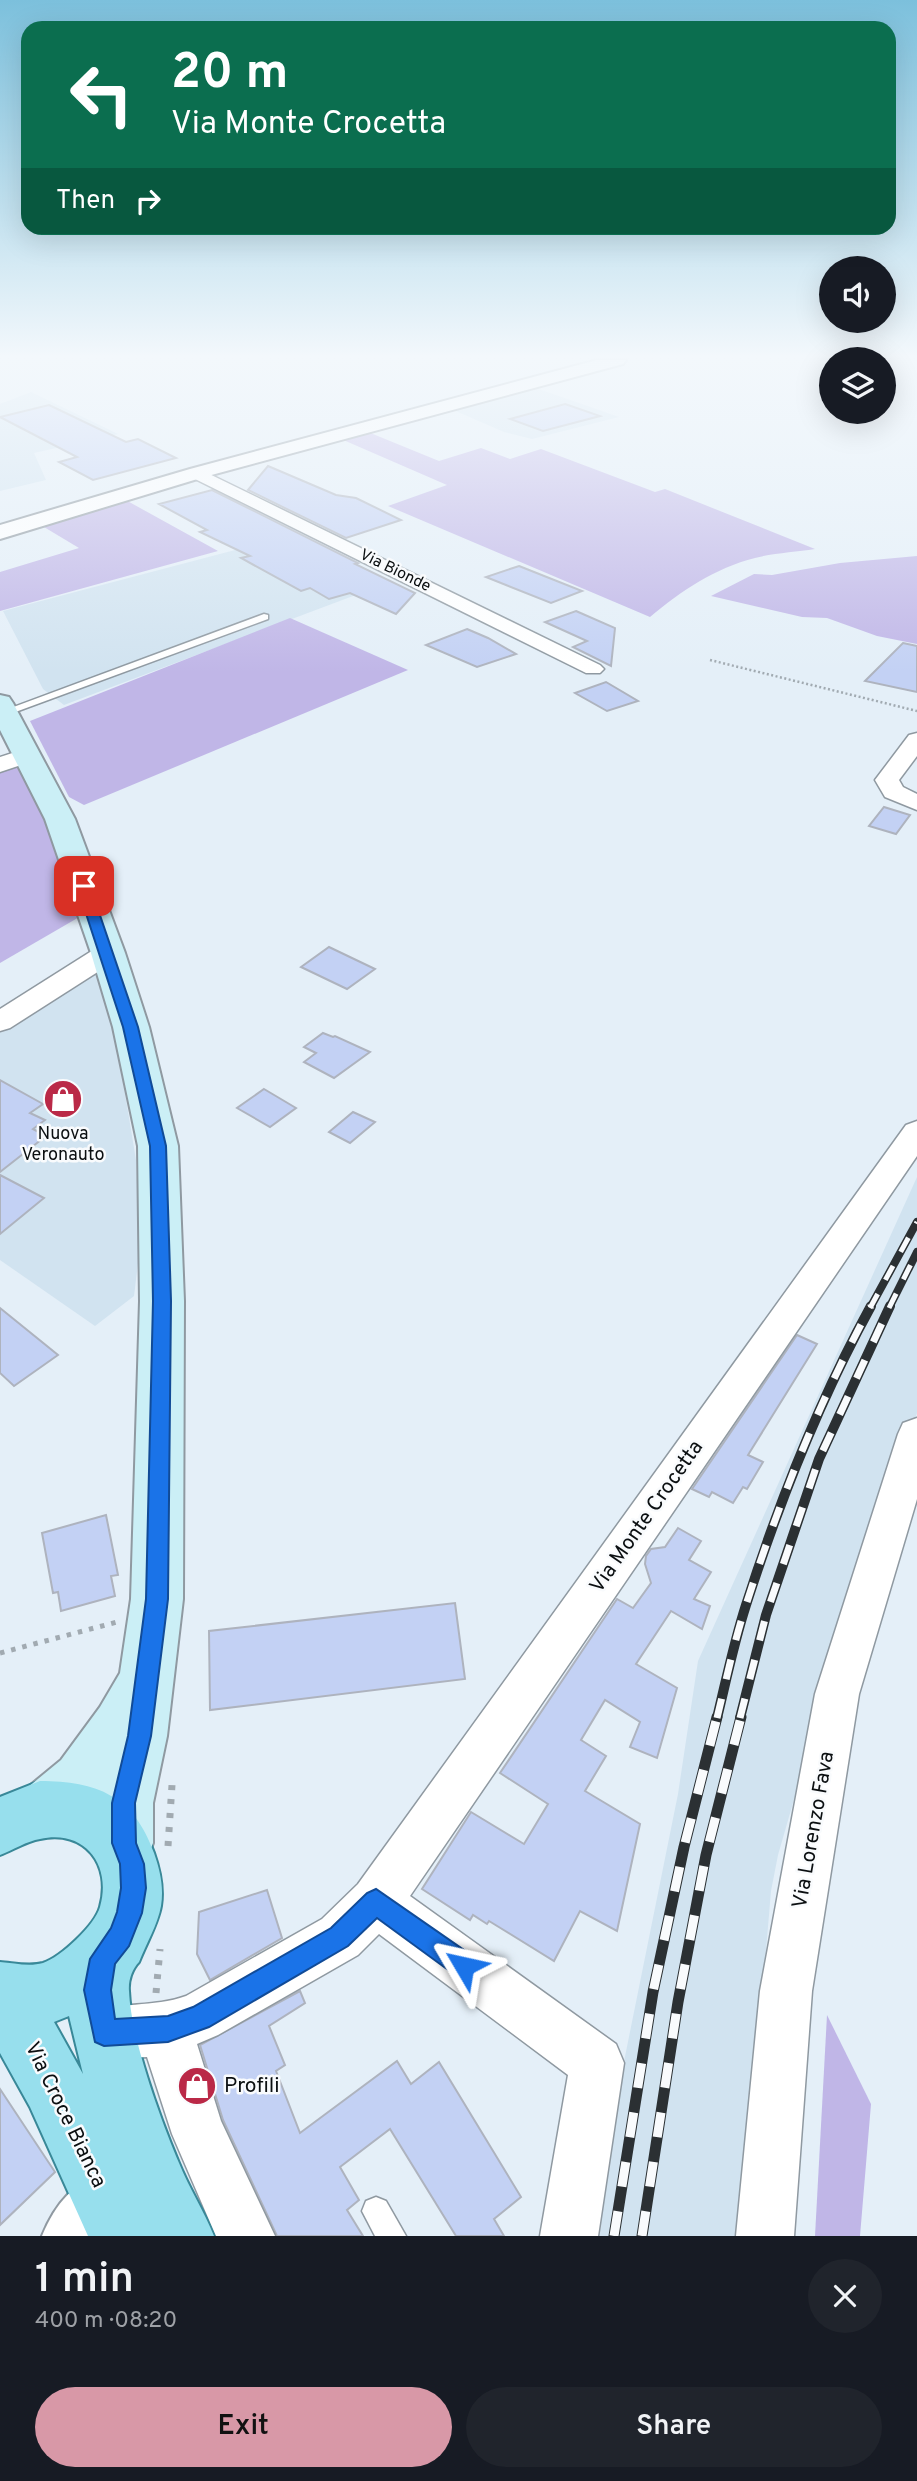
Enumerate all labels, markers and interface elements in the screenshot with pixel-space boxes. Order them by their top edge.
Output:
text: 20 m [171,44,288,106]
icon: left [56,49,147,140]
text: Via Monte Crocetta [171,105,446,145]
icon: right [129,182,167,220]
text: Then [56,185,115,218]
map controls [819,256,896,424]
button: sound [819,256,896,333]
button: layers [819,347,896,424]
street label: Via Bionde [356,545,434,597]
pin [54,856,114,916]
icon: arrive [65,867,103,905]
shop icon: Nuova Veronauto [42,1078,84,1120]
place label: Nuova Veronauto [22,1123,104,1167]
street label: Via Monte Crocetta [584,1435,710,1599]
street label: Via Lorenzo Fava [787,1749,841,1911]
position arrow [427,1929,501,2003]
street label: Via Croce Bianca [18,2038,112,2192]
shop icon: Profili [176,2065,218,2107]
place label: Profili [224,2073,280,2100]
text: 1 min [35,2254,134,2307]
button: close [808,2259,882,2333]
text: 400 m · 08:20 [35,2307,177,2336]
button: Exit [35,2387,452,2467]
button: Share [466,2387,882,2467]

